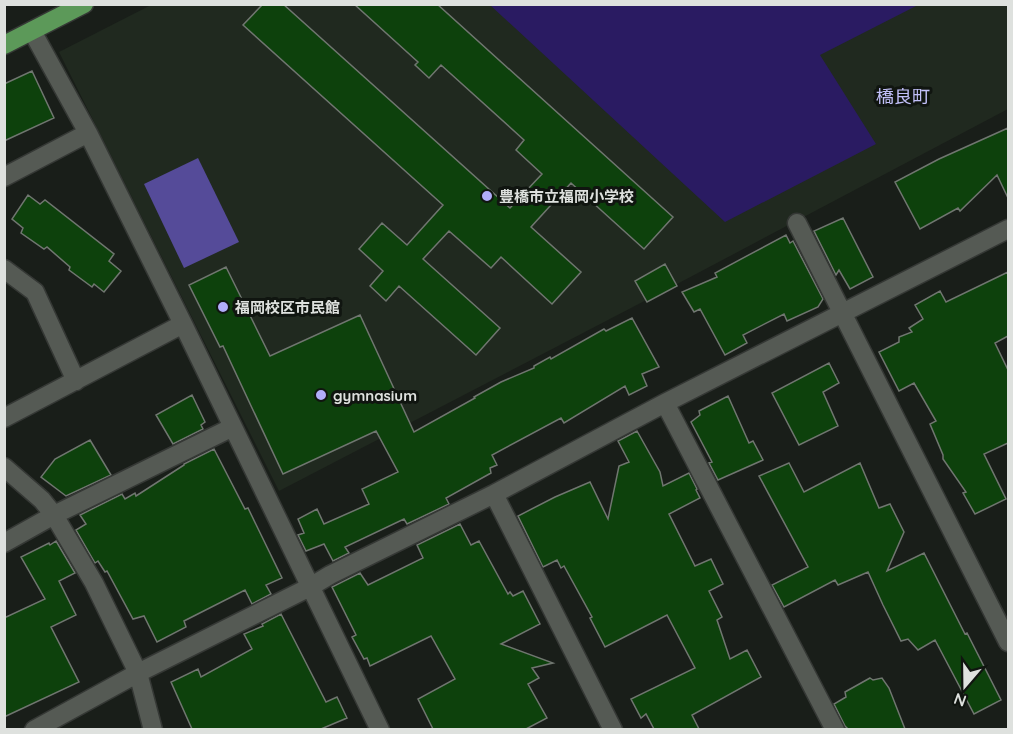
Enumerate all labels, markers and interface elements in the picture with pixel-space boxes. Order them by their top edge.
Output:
district label: 橋良町 [876,85,930,108]
place label: 豊橋市立福岡小学校 [499,187,634,206]
marker: 豊橋市立福岡小学校 [480,189,494,203]
place label: 福岡校区市民館 [234,298,340,317]
marker: 福岡校区市民館 [216,300,230,314]
place label: gymnasium [333,386,417,405]
marker: gymnasium [314,388,328,402]
north arrow [935,656,995,716]
text: N [951,689,969,712]

